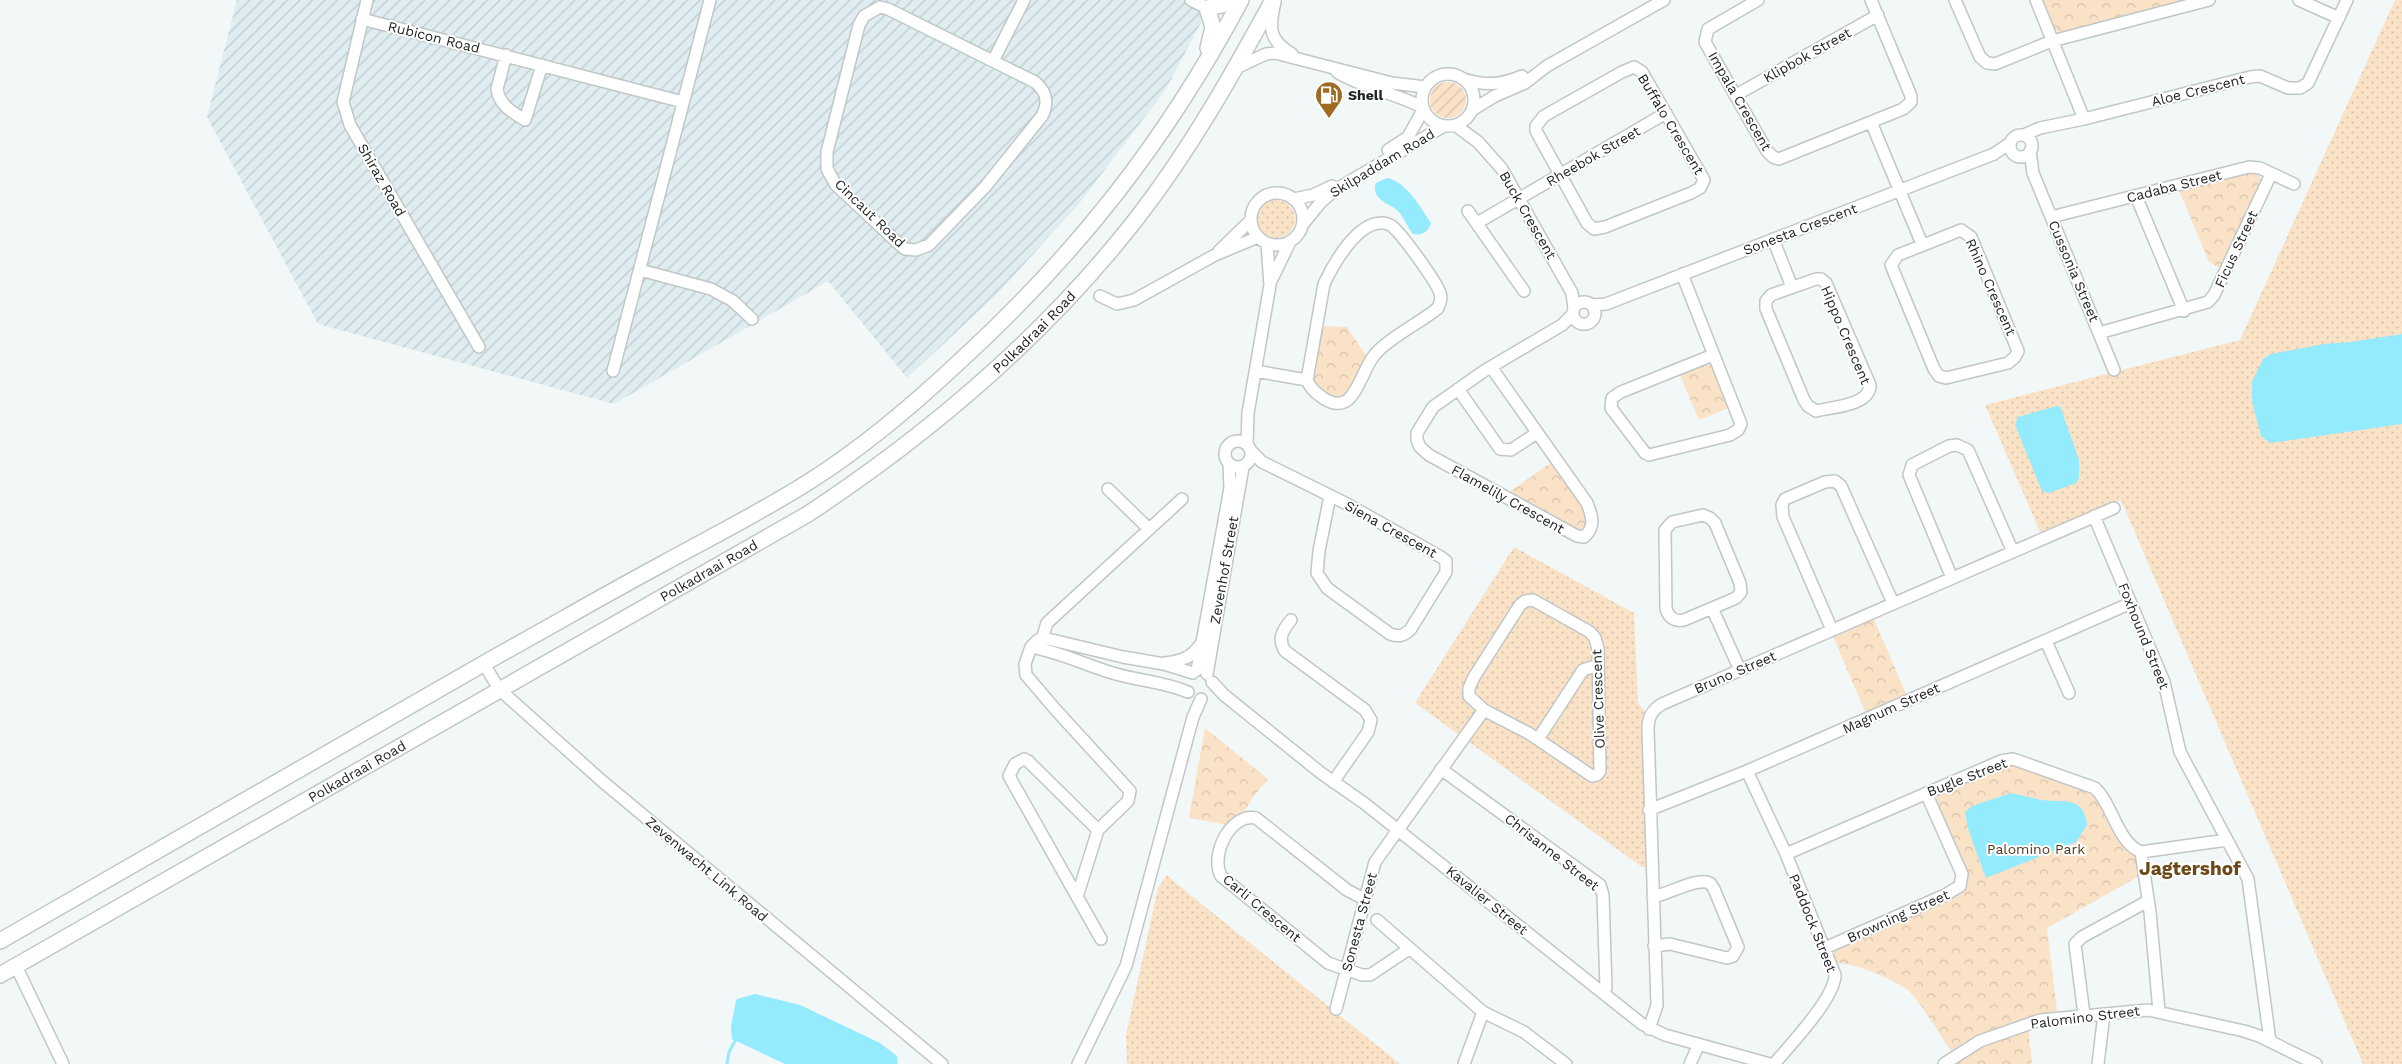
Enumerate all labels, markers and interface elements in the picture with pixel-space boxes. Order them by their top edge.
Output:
street label: Rubicon Road [386,18,482,56]
street label: Klipbok Street [1760,24,1854,86]
street label: Impala Crescent [1705,49,1775,153]
street label: Buffalo Crescent [1635,71,1707,177]
street label: Aloe Crescent [2150,71,2246,109]
fuel station icon: Shell [1314,80,1344,119]
place label: Shell [1348,87,1383,103]
street label: Rheebok Street [1543,123,1643,189]
street label: Skilpaddam Road [1327,125,1437,201]
street label: Shiraz Road [355,141,409,219]
street label: Cadaba Street [2125,166,2223,206]
street label: Buck Crescent [1496,168,1560,262]
street label: Cincaut Road [832,176,908,250]
street label: Sonesta Crescent [1741,200,1859,258]
street label: Ficus Street [2211,208,2261,290]
street label: Cussonia Street [2045,218,2103,324]
street label: Rhino Crescent [1962,236,2020,338]
street label: Hippo Crescent [1818,283,1874,387]
street label: Polkadraai Road [989,288,1079,376]
street label: Flamelily Crescent [1449,461,1567,537]
street label: Siena Crescent [1342,497,1440,561]
street label: Zevenhof Street [1207,515,1241,625]
street label: Polkadraai Road [657,536,760,605]
street label: Foxhound Street [2115,580,2173,692]
street label: Bruno Street [1692,647,1779,696]
street label: Olive Crescent [1588,649,1608,749]
street label: Magnum Street [1840,679,1942,737]
street label: Polkadraai Road [305,737,409,805]
street label: Bugle Street [1925,754,2009,800]
street label: Chrisanne Street [1502,810,1602,894]
street label: Zevenwacht Link Road [643,813,771,925]
park label: Palomino Park [1987,841,2085,857]
district label: Jagtershof [2139,857,2241,880]
street label: Kavalier Street [1443,862,1531,938]
street label: Carli Crescent [1220,871,1304,945]
street label: Sonesta Street [1338,871,1380,973]
street label: Paddock Street [1786,871,1840,975]
street label: Browning Street [1845,886,1952,946]
street label: Palomino Street [2029,1002,2141,1032]

